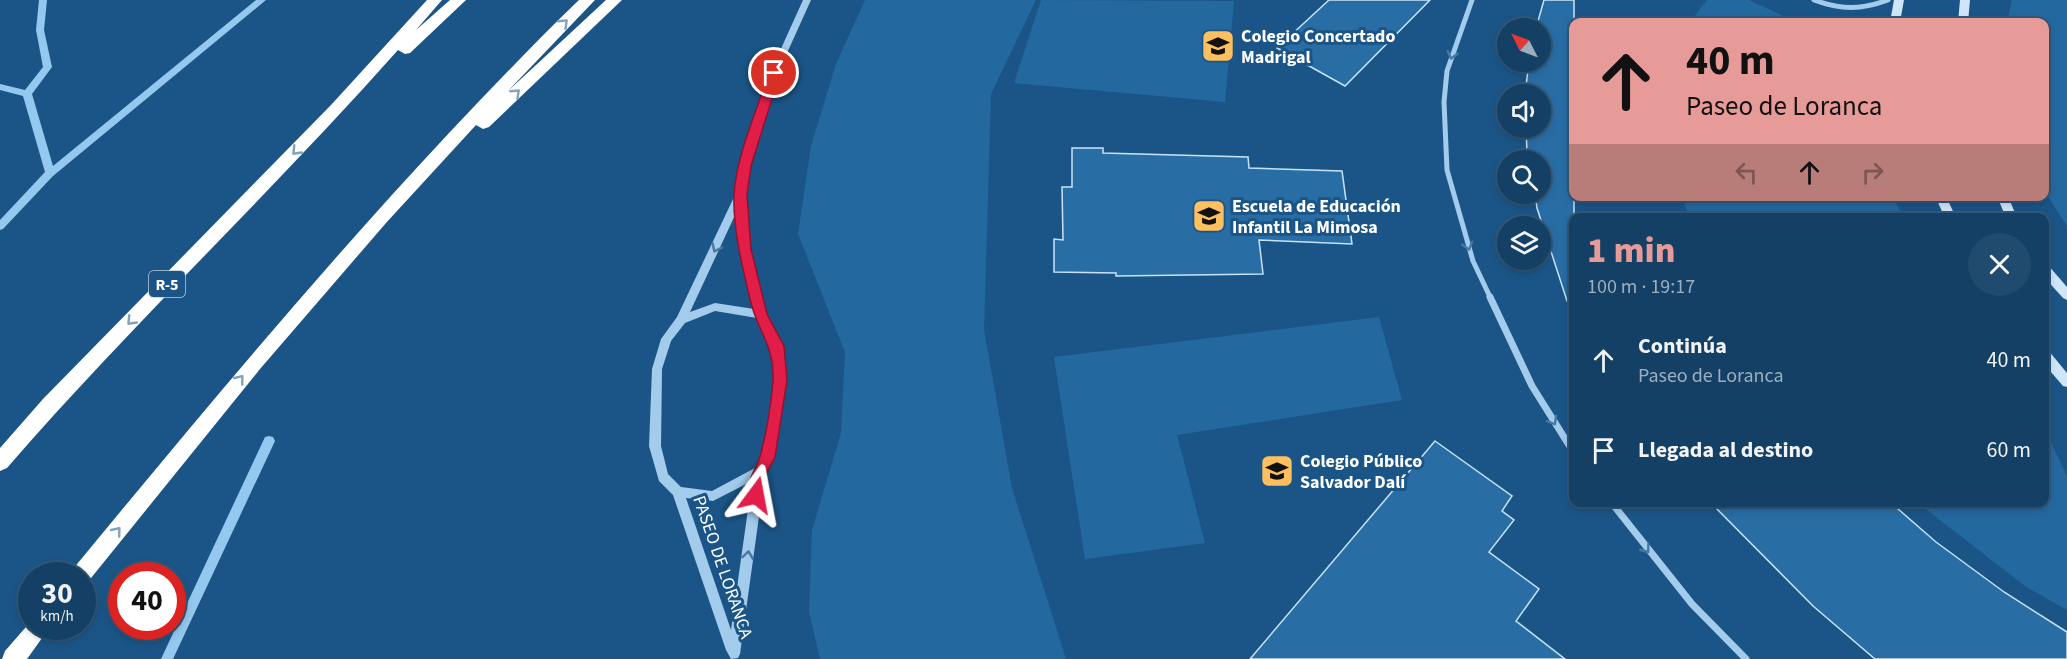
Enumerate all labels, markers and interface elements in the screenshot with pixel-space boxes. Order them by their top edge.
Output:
north arrow [1497,18,1551,72]
map controls [1497,18,1551,270]
one-way arrow [557,19,568,30]
place label: Colegio Concertado Madrigal [1241,24,1395,70]
school or university icon: Colegio Concertado Madrigal [1200,28,1236,64]
text: 40 m [1686,31,1775,91]
icon: ahead [1587,42,1665,120]
pin [748,47,799,98]
one-way arrow [1446,50,1459,60]
icon: arrive [757,56,790,89]
button: sound [1497,84,1551,138]
text: Paseo de Loranca [1686,87,1882,126]
one-way arrow [509,89,519,100]
one-way arrow [292,144,303,154]
button: search [1497,150,1551,204]
icon: left [1730,156,1763,189]
icon: ahead [1793,156,1826,189]
icon: right [1856,156,1889,189]
place label: Escuela de Educación Infantil La Mimosa [1232,194,1401,240]
school or university icon: Escuela de Educación Infantil La Mimosa [1191,198,1227,234]
button: layers [1497,216,1551,270]
text: 1 min [1587,225,1675,276]
button: close [1968,233,2031,296]
one-way arrow [1461,241,1474,251]
one-way arrow [711,242,723,253]
road number: R-5 [149,271,185,297]
text: 100 m · 19:17 [1587,273,1695,301]
one-way arrow [127,315,138,325]
text: Continúa [1638,330,1727,362]
icon: ahead [1587,344,1620,377]
text: 40 m [1986,344,2031,376]
text: Paseo de Loranca [1638,362,1784,390]
one-way arrow [233,375,244,386]
one-way arrow [1546,415,1557,425]
icon: arrive [1587,434,1620,467]
text: Llegada al destino [1638,434,1813,466]
text: 60 m [1986,434,2031,466]
place label: Colegio Público Salvador Dalí [1300,449,1422,495]
school or university icon: Colegio Público Salvador Dalí [1259,453,1295,489]
position arrow [724,463,788,527]
street label: PASEO DE LORANCA [686,492,759,642]
one-way arrow [110,526,121,537]
one-way arrow [1639,542,1650,553]
one-way arrow [741,550,753,559]
speed limit sign: 40 [108,562,186,640]
text: 30 [41,572,73,615]
text: km/h [40,606,74,627]

